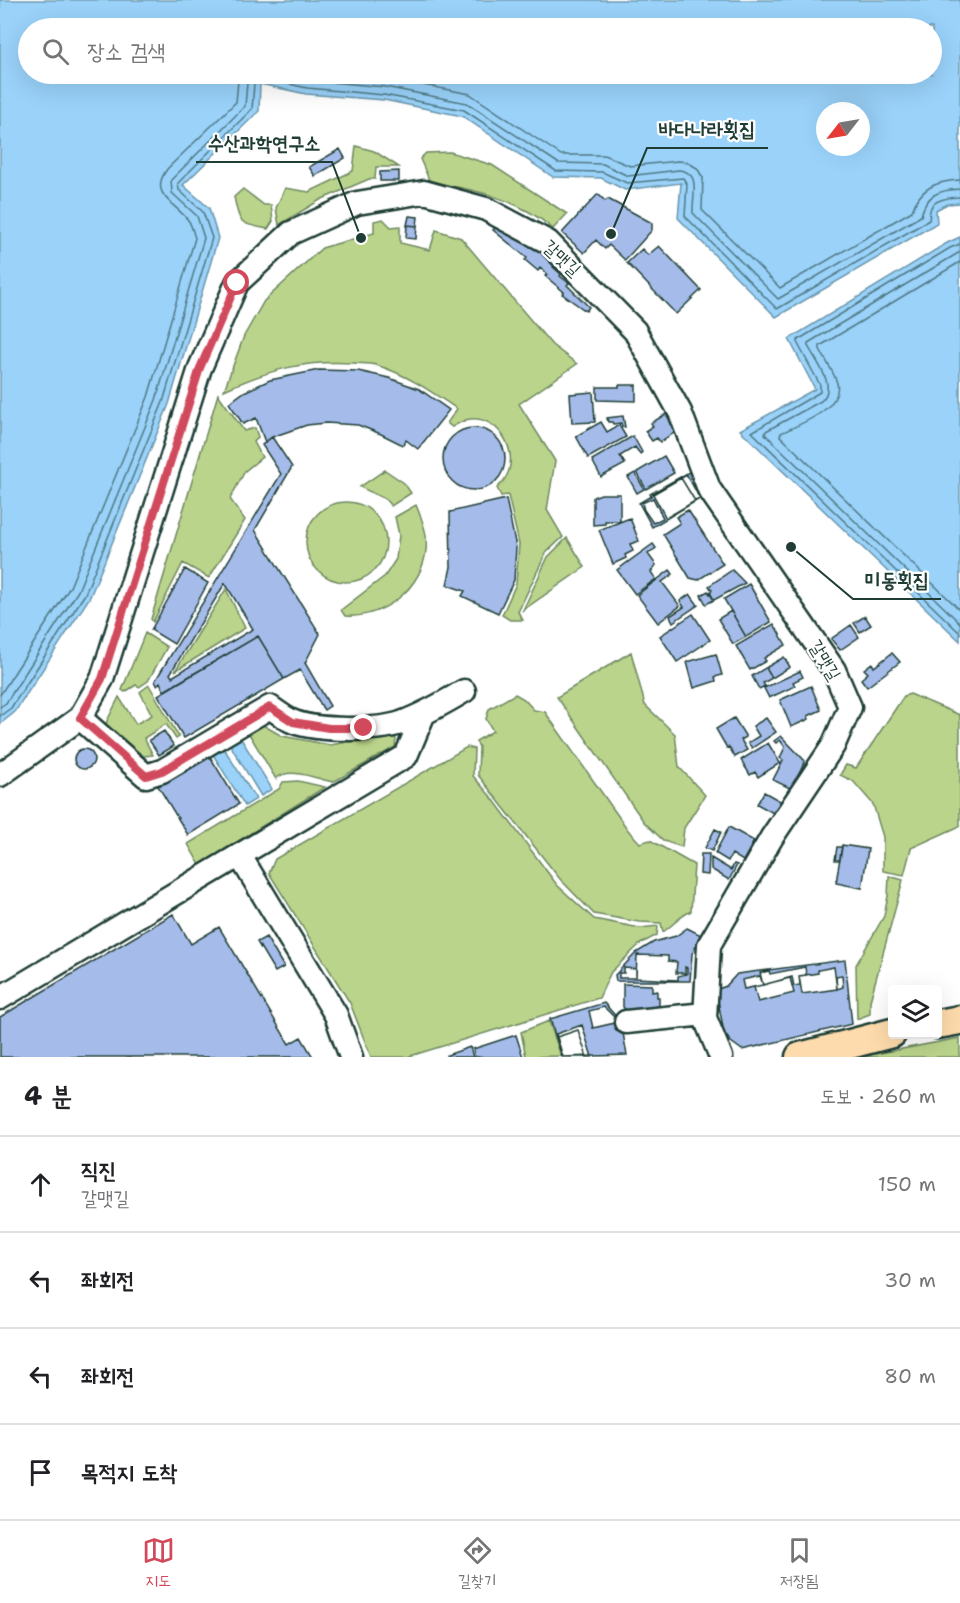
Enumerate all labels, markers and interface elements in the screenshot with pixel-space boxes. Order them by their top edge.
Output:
search box [18,18,942,84]
icon: search [39,35,72,68]
text: 장소 검색 [87,37,165,66]
north arrow [816,102,870,156]
callout: 바다나라횟집 [647,110,768,148]
text: 바다나라횟집 [659,116,755,142]
callout: 수산과학연구소 [196,124,332,162]
text: 수산과학연구소 [208,130,320,156]
street label: 갈맷길 [538,234,586,282]
route start [223,269,249,295]
callout: 미동횟집 [853,561,941,599]
text: 미동횟집 [865,567,929,593]
street label: 갈맷길 [804,635,847,685]
route end [350,714,376,740]
map controls [888,985,942,1039]
button: layers [888,985,942,1039]
text: 4 분 [24,1078,72,1113]
text: 도보 · 260 m [820,1083,936,1109]
text: 직진 [81,1156,116,1185]
icon: ahead [24,1168,57,1201]
text: 150 m [878,1171,936,1197]
text: 갈맷길 [81,1185,129,1211]
icon: left [24,1264,57,1297]
text: 좌회전 [81,1266,134,1295]
text: 30 m [884,1267,936,1293]
icon: left [24,1360,57,1393]
text: 좌회전 [81,1362,134,1391]
text: 80 m [884,1363,936,1389]
icon: arrive [24,1456,57,1489]
text: 목적지 도착 [81,1458,177,1487]
tab: 지도 [142,1534,175,1591]
tab: 길찾기 [458,1534,497,1591]
tab: 저장됨 [780,1534,818,1591]

